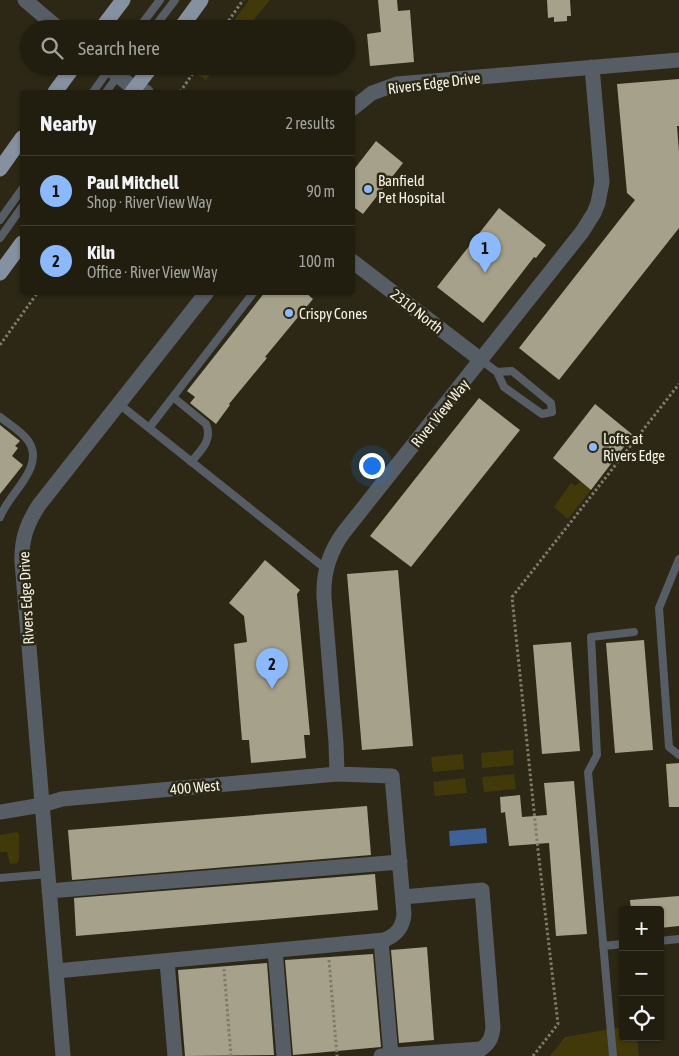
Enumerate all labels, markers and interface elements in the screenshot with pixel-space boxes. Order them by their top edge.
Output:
search box [20,20,355,75]
icon: search [38,34,66,62]
text: Search here [78,37,160,59]
street label: Rivers Edge Drive [387,69,481,97]
text: Nearby [40,111,96,135]
text: 2 results [285,114,335,132]
text: Paul Mitchell [87,171,179,193]
place label: Banfield Pet Hospital [378,172,445,206]
text: 1 [52,182,60,200]
text: 90 m [306,182,335,200]
marker: Banfield Pet Hospital [362,183,374,195]
text: Shop · River View Way [87,193,212,211]
pin: 1 [469,232,501,273]
text: Kiln [87,241,115,263]
text: 2 [52,252,60,270]
text: 100 m [299,252,335,270]
text: Office · River View Way [87,263,218,281]
street label: 2310 North [387,285,447,337]
place label: Crispy Cones [299,305,367,322]
marker: Crispy Cones [283,307,295,319]
street label: River View Way [407,376,473,450]
place label: Lofts at Rivers Edge [603,430,665,464]
marker: Lofts at Rivers Edge [587,441,599,453]
your location [359,453,385,479]
street label: Rivers Edge Drive [15,551,37,645]
pin: 2 [256,648,288,689]
street label: 400 West [169,776,221,798]
map controls [619,906,664,1041]
button: + [619,906,664,951]
button: − [619,951,664,996]
button: locate [619,996,664,1041]

